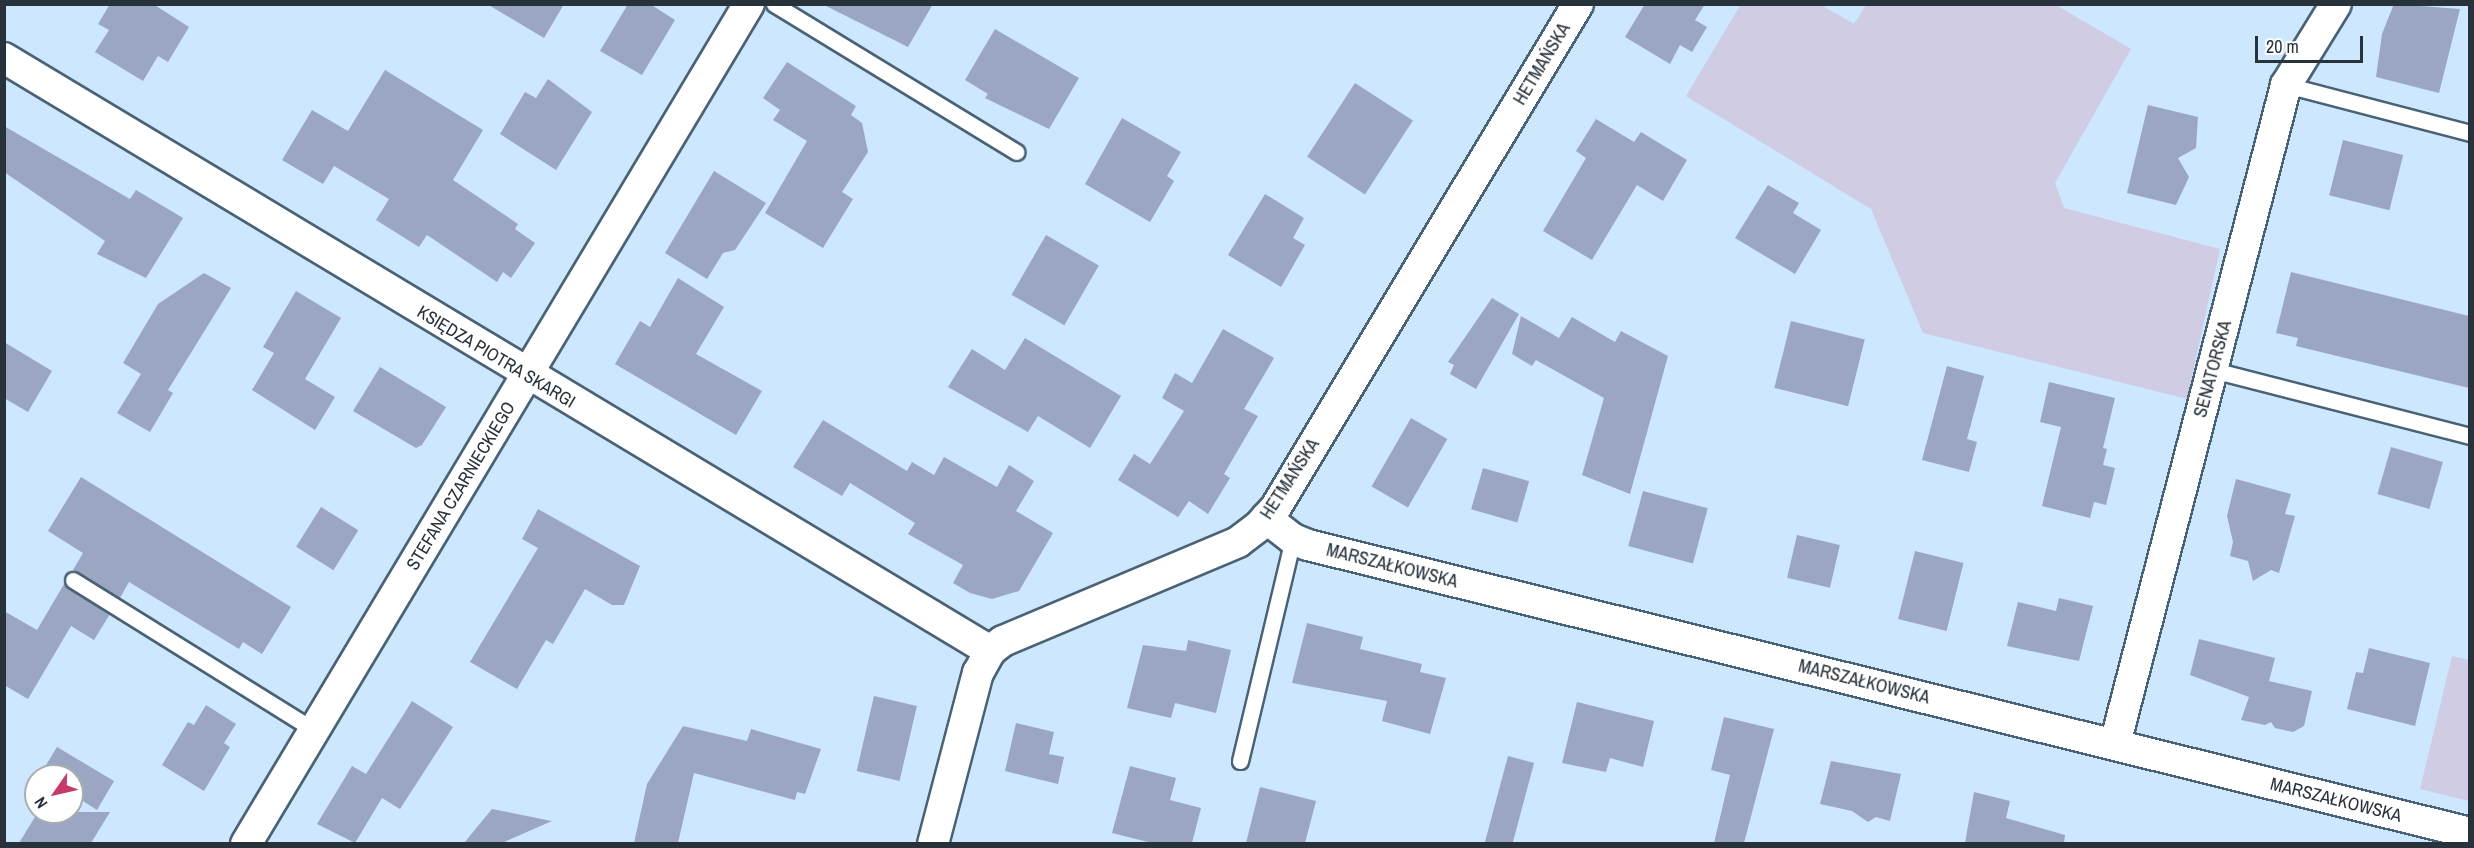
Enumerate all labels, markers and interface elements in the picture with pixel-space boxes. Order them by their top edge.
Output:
street label: HETMAŃSKA [1509,19,1575,109]
scale bar [2258,24,2366,62]
text: 20 m [2266,34,2299,59]
street label: KSIĘDZA PIOTRA SKARGI [412,301,580,413]
street label: SENATORSKA [2190,318,2236,420]
street label: STEFANA CZARNIECKIEGO [402,397,520,575]
street label: HETMAŃSKA [1256,435,1324,523]
street label: MARSZAŁKOWSKA [1324,539,1460,593]
street label: MARSZAŁKOWSKA [1796,655,1932,709]
north arrow [24,764,84,824]
street label: MARSZAŁKOWSKA [2268,773,2404,827]
text: N [29,793,53,813]

